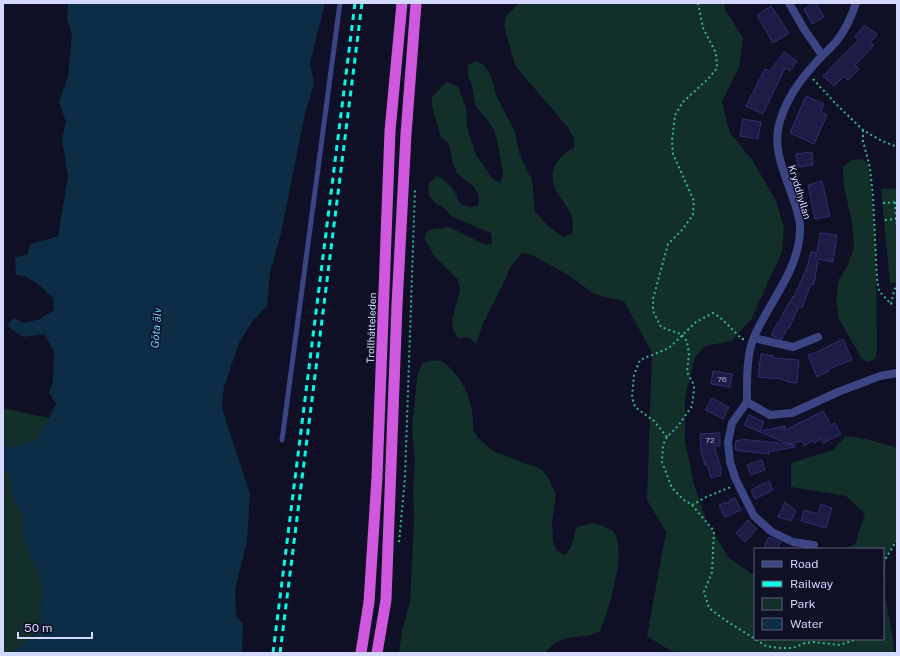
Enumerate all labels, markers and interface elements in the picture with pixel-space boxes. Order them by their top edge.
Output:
street label: Kryddhyllan [786,163,814,221]
street label: Trollhätteleden [364,292,378,364]
water label: Göta älv [149,307,163,349]
house number: 76 [717,374,727,384]
house number: 72 [705,435,715,445]
legend [754,548,884,640]
text: Road [790,557,818,571]
text: Railway [790,577,834,591]
text: Park [790,597,816,611]
scale bar [18,614,92,640]
text: Water [790,617,824,631]
text: 50 m [24,621,52,635]

